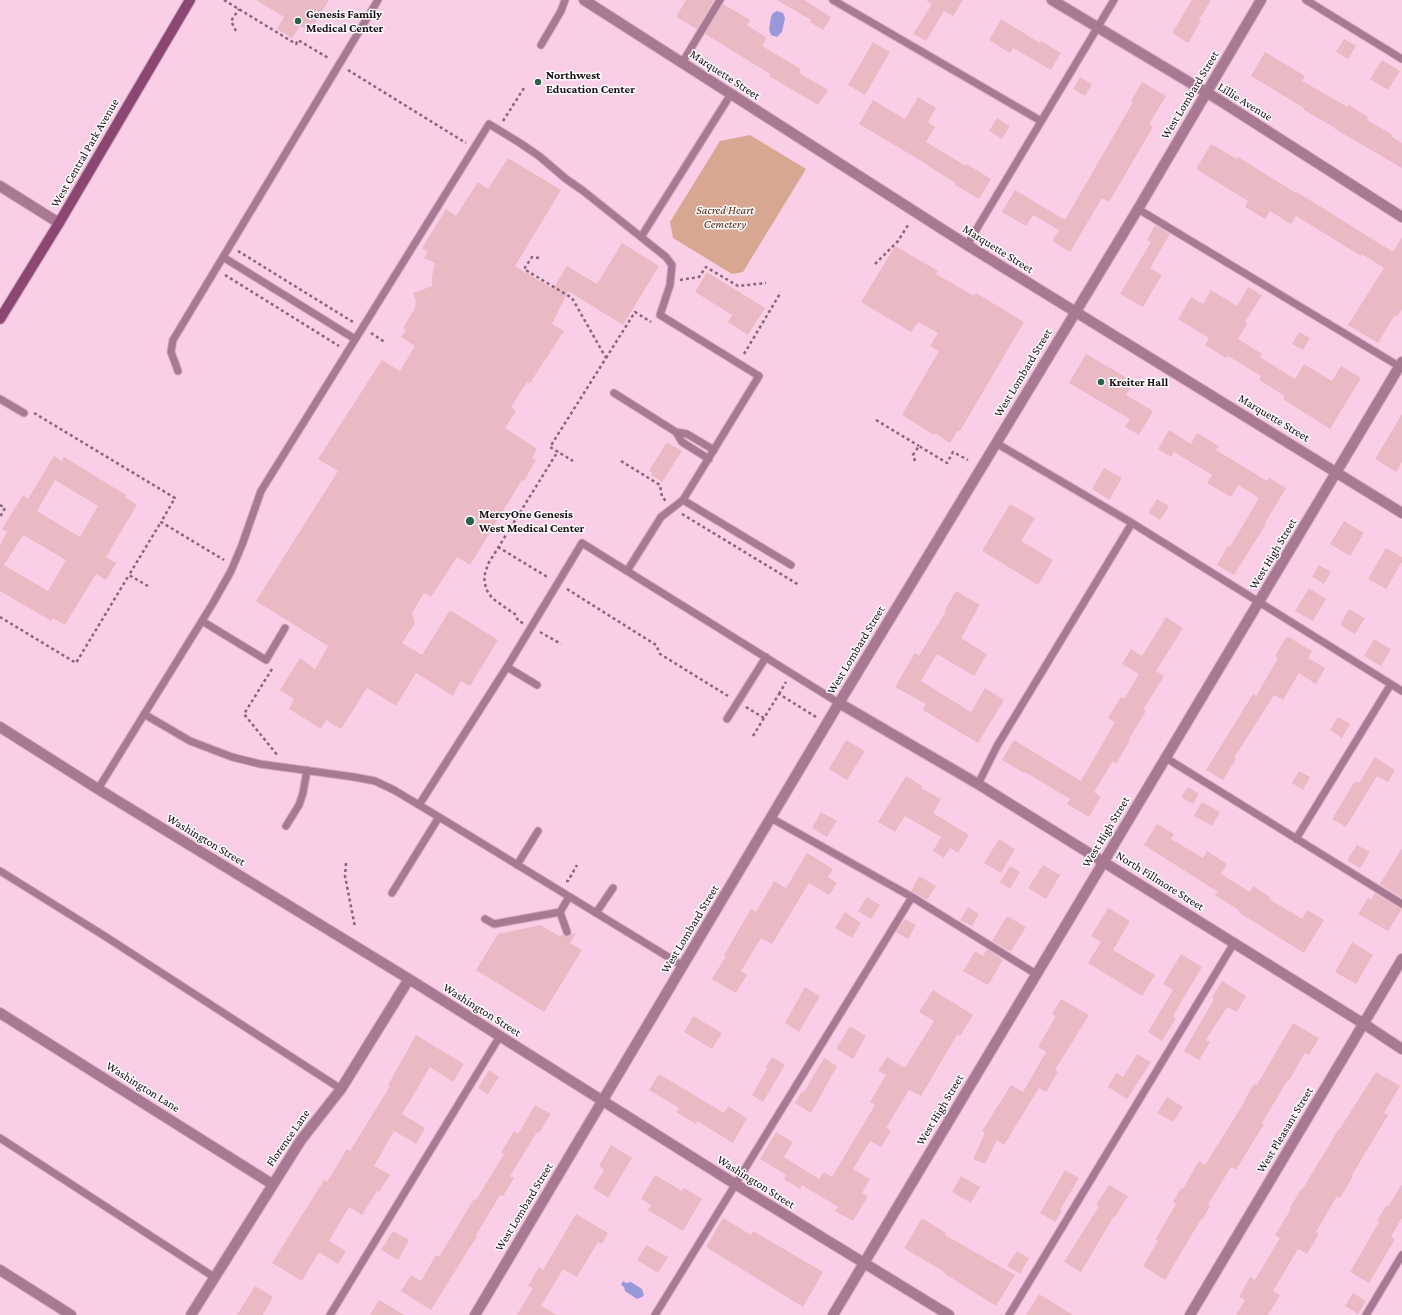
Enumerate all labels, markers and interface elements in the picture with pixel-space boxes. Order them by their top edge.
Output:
place label: Genesis Family Medical Center [306,7,383,35]
marker: Genesis Family Medical Center [293,16,303,26]
street label: Marquette Street [687,47,763,103]
street label: West Lombard Street [1158,48,1222,142]
place label: Northwest Education Center [546,68,635,96]
marker: Northwest Education Center [533,77,543,87]
street label: Lillie Avenue [1215,80,1275,124]
street label: West Central Park Avenue [48,96,122,210]
park label: Sacred Heart Cemetery [696,203,754,231]
street label: Marquette Street [960,221,1036,277]
street label: West Lombard Street [991,326,1055,420]
place label: Kreiter Hall [1109,375,1168,389]
marker: Kreiter Hall [1096,377,1106,387]
street label: Marquette Street [1236,391,1312,445]
place label: MercyOne Genesis West Medical Center [479,507,584,535]
marker: MercyOne Genesis West Medical Center [464,515,476,527]
street label: West High Street [1246,516,1300,592]
street label: West Lombard Street [824,603,888,697]
street label: West High Street [1079,794,1133,870]
street label: Washington Street [164,811,248,869]
street label: North Fillmore Street [1113,848,1207,914]
street label: West Lombard Street [658,882,722,976]
street label: Washington Street [440,980,524,1040]
street label: Washington Lane [103,1059,183,1115]
street label: West High Street [913,1072,967,1148]
street label: West Pleasant Street [1254,1084,1316,1176]
street label: Florence Lane [263,1107,313,1169]
street label: Washington Street [714,1152,798,1212]
street label: West Lombard Street [492,1160,556,1254]

